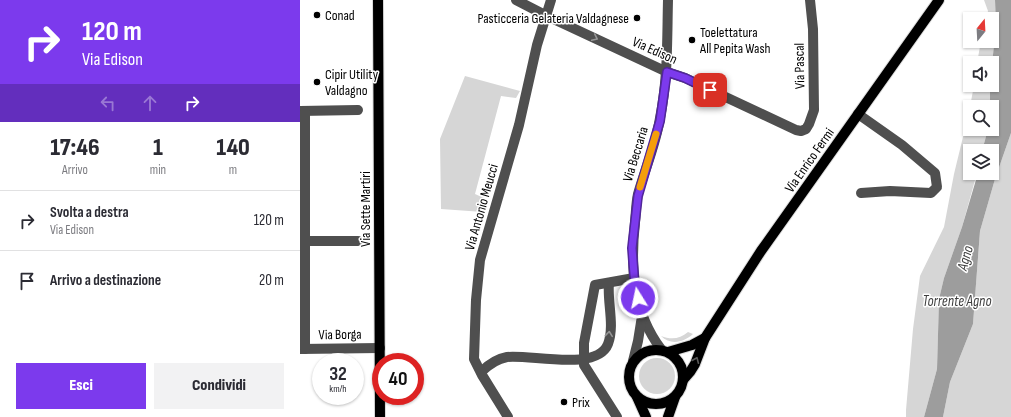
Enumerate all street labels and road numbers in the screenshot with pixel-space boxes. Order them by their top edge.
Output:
street label: Via Edison [630,33,680,68]
street label: Via Pascal [791,43,808,89]
street label: Via Beccaria [619,125,652,184]
street label: Via Enrico Fermi [781,125,838,196]
street label: Via Antonio Meucci [461,162,502,252]
street label: Via Sette Martiri [357,171,374,247]
street label: Via Borga [318,326,362,343]

